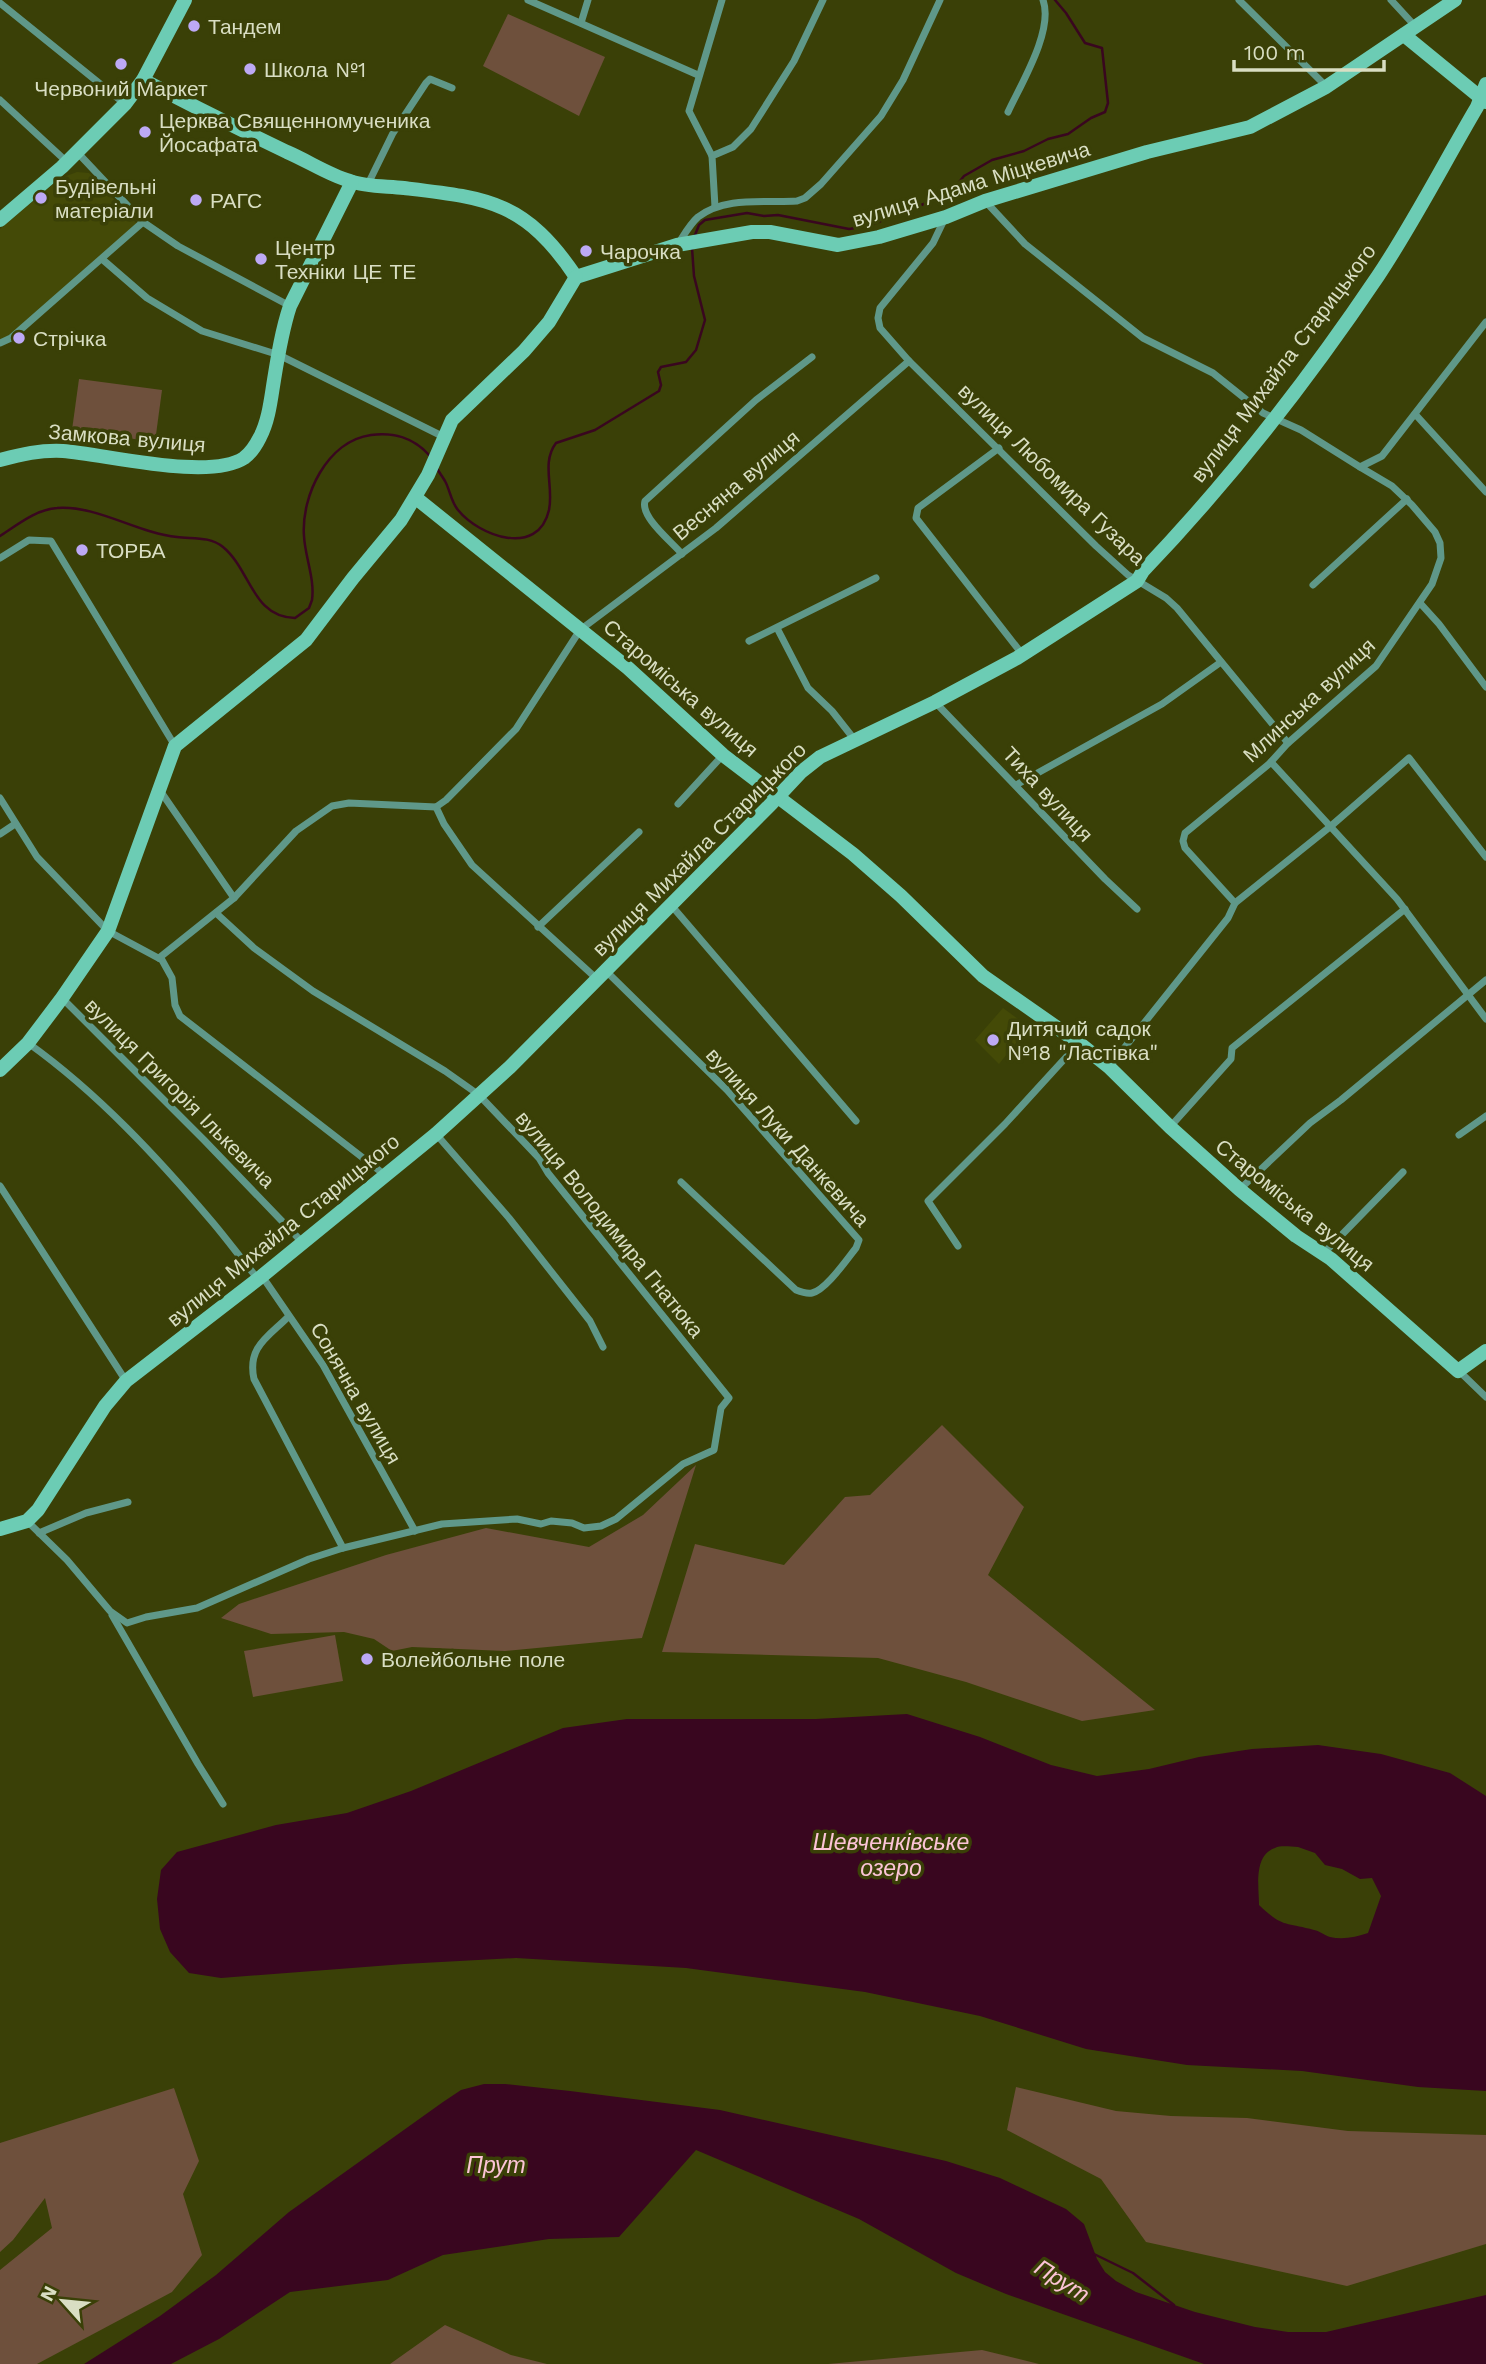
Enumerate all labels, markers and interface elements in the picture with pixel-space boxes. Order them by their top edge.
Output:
place label: Тандем [208,14,282,39]
marker: Тандем [186,18,202,34]
scale bar [1234,28,1384,72]
text: 100 m [1244,40,1306,65]
marker: Червоний Маркет [113,56,129,72]
place label: Школа №1 [264,57,366,82]
marker: Школа №1 [242,61,258,77]
place label: Червоний Маркет [34,76,208,101]
place label: Церква Священномученика Йосафата [159,108,431,157]
marker: Церква Священномученика Йосафата [137,124,153,140]
street label: вулиця Адама Міцкевича [849,136,1093,232]
place label: Будівельні матеріали [55,174,156,223]
place label: РАГС [210,188,262,213]
marker: Будівельні матеріали [33,190,49,206]
marker: РАГС [188,192,204,208]
place label: Центр Техніки ЦЕ ТЕ [275,235,416,284]
place label: Чарочка [600,239,681,264]
street label: вулиця Михайла Старицького [1185,239,1381,487]
marker: Чарочка [578,243,594,259]
marker: Центр Техніки ЦЕ ТЕ [253,251,269,267]
place label: Стрічка [33,326,107,351]
marker: Стрічка [11,330,27,346]
street label: вулиця Любомира Гузара [953,378,1151,570]
street label: Замкова вулиця [47,419,207,457]
street label: Весняна вулиця [668,425,804,545]
place label: ТОРБА [96,538,166,563]
marker: ТОРБА [74,542,90,558]
street label: Староміська вулиця [599,614,763,762]
street label: Млинська вулиця [1238,633,1380,767]
street label: вулиця Михайла Старицького [587,737,811,961]
street label: Тиха вулиця [998,741,1098,847]
street label: вулиця Григорія Ількевича [80,993,280,1193]
place label: Дитячий садок №18 "Ластівка" [1007,1016,1158,1065]
marker: Дитячий садок №18 "Ластівка" [985,1032,1001,1048]
street label: вулиця Луки Данкевича [701,1042,875,1232]
street label: вулиця Володимира Гнатюка [511,1106,709,1343]
street label: вулиця Михайла Старицького [162,1128,404,1332]
street label: Староміська вулиця [1211,1133,1379,1277]
street label: Сонячна вулиця [305,1318,407,1468]
place label: Волейбольне поле [381,1647,565,1672]
marker: Волейбольне поле [359,1651,375,1667]
water label: Шевченківське озеро [813,1829,969,1882]
water label: Прут [466,2152,526,2179]
water label: Прут [1030,2254,1094,2308]
north arrow [28,2266,98,2336]
text: N [35,2282,62,2305]

